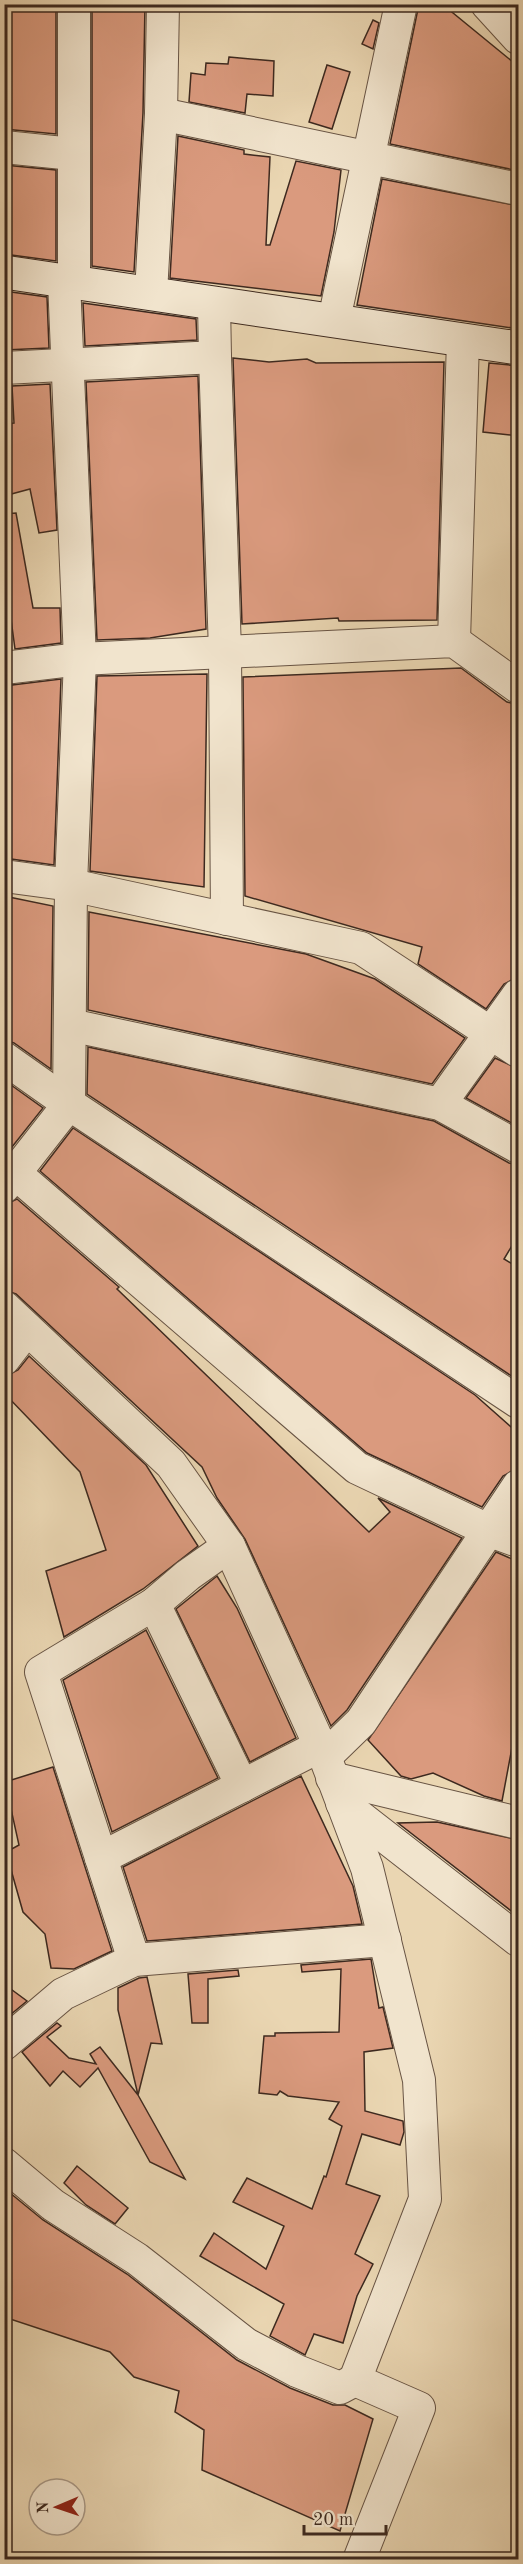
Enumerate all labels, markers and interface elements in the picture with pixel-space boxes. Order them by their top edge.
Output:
north arrow [27,2477,87,2537]
scale bar [304,2498,386,2536]
text: N [36,2500,52,2514]
text: 20 m [313,2511,353,2529]

